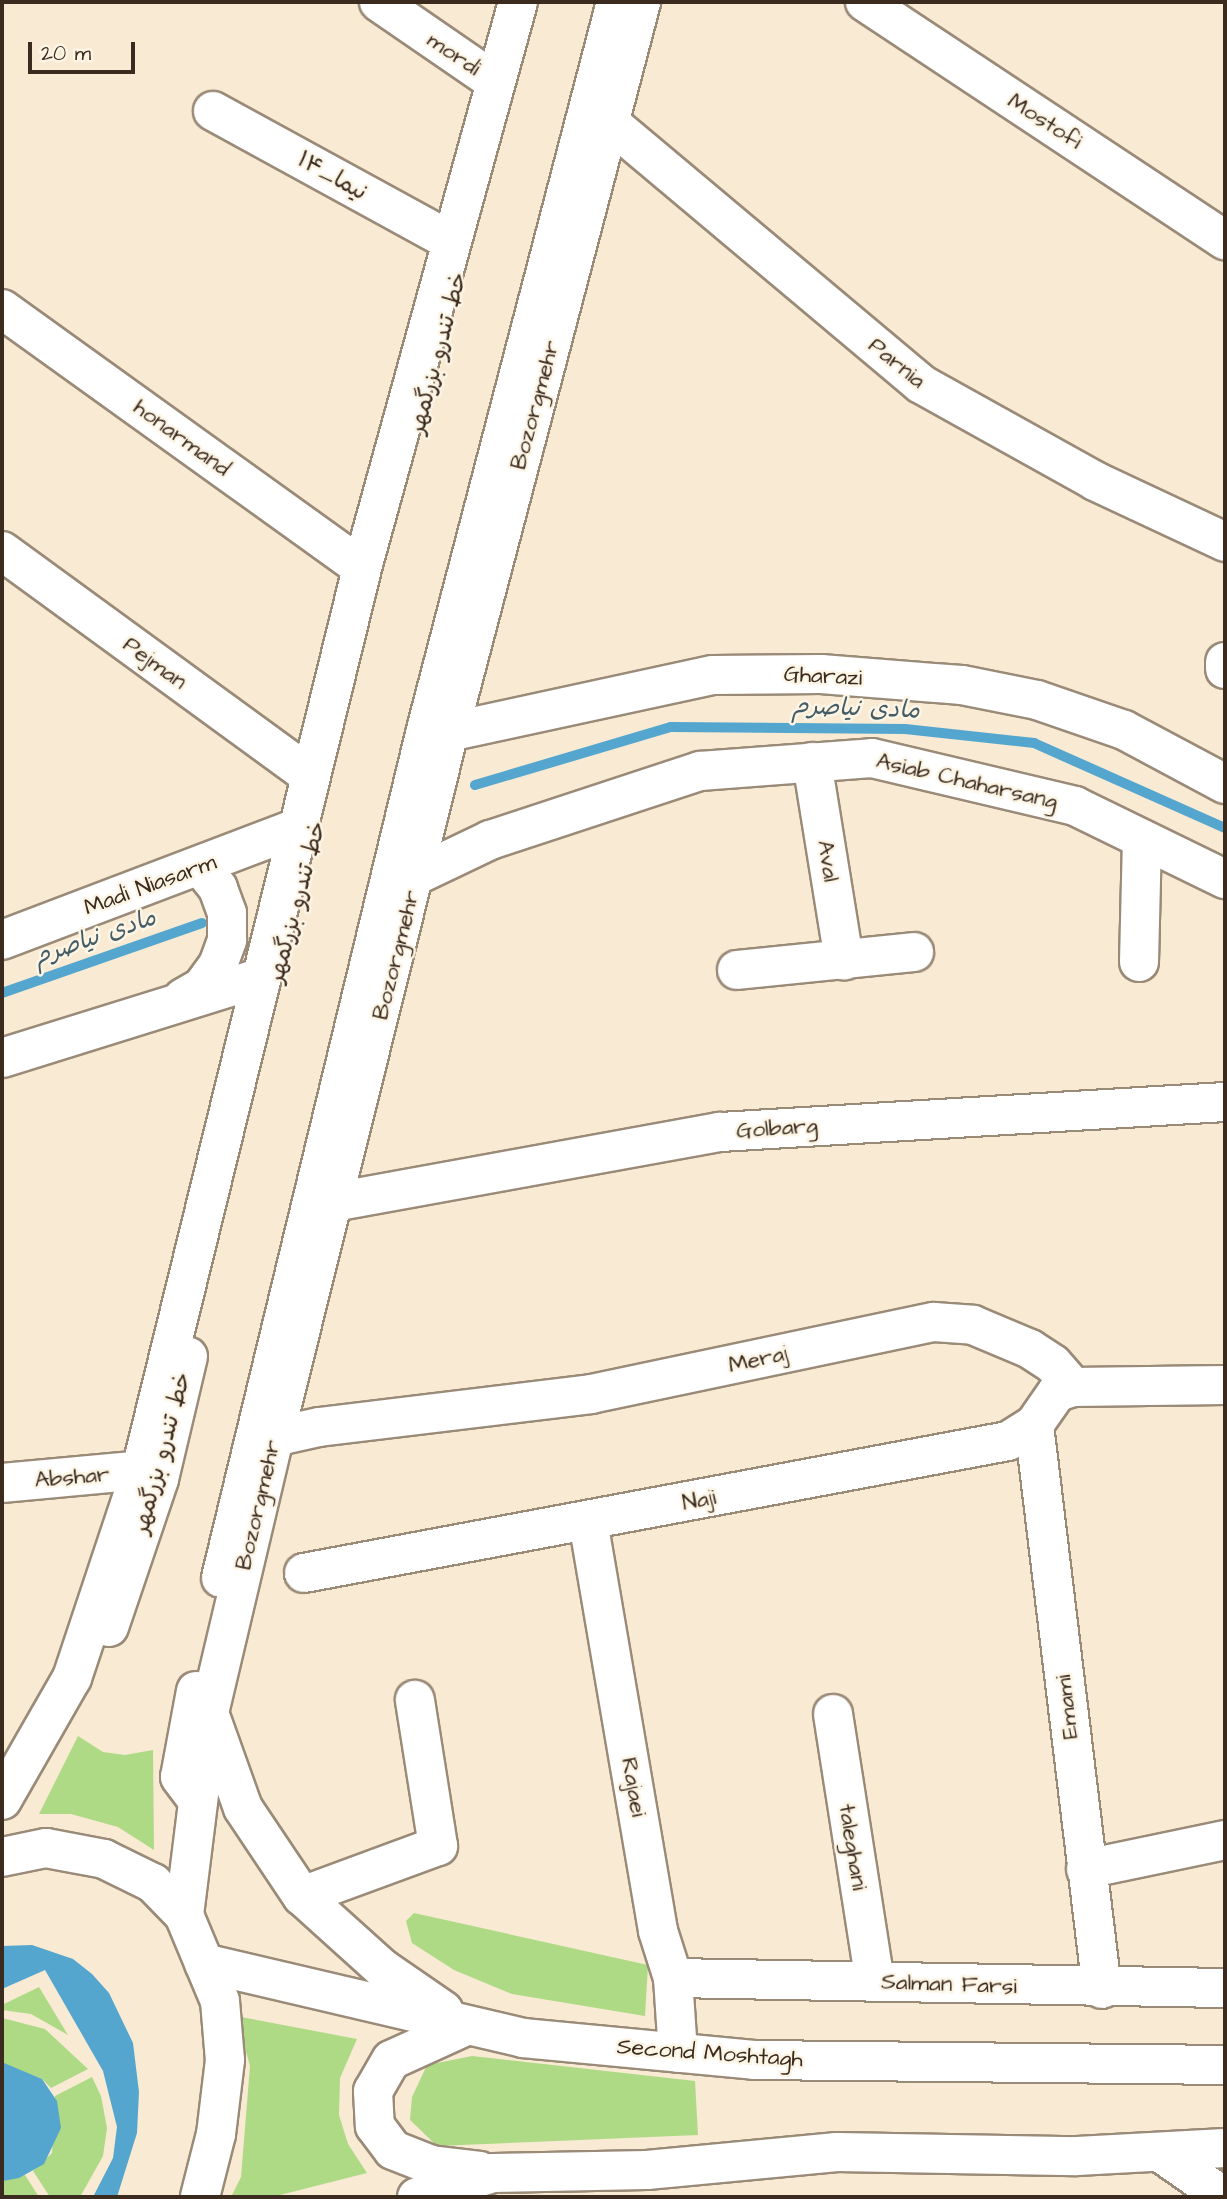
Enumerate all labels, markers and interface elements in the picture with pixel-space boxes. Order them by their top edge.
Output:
street label: mordi [422,26,486,82]
scale bar [32,28,138,72]
text: 20 m [41,39,91,68]
street label: Mostofi [1003,87,1087,155]
street label: ۱۴_نیما [292,146,372,206]
street label: خط تندرو بزرگمهر [403,269,473,437]
street label: Parnia [863,332,931,394]
street label: Bozorgmehr [505,337,565,473]
street label: honarmand [128,394,236,482]
street label: Pejman [118,631,192,695]
street label: Gharazi [783,660,863,692]
water label: مادی نیاصرم [792,692,920,726]
street label: Asiab Chaharsang [874,747,1060,815]
street label: خط تندرو بزرگمهر [262,818,332,986]
street label: Aval [811,838,845,884]
street label: Madi Niasarm [80,848,220,922]
street label: Bozorgmehr [367,887,425,1023]
water label: مادی نیاصرم [30,904,160,972]
street label: Golbarg [735,1111,819,1145]
street label: Meraj [726,1339,790,1379]
street label: خط تندرو بزرگمهر [127,1369,197,1537]
street label: Bozorgmehr [230,1437,286,1573]
street label: Abshar [33,1460,111,1494]
street label: Naji [680,1483,718,1517]
street label: Emami [1049,1673,1085,1741]
street label: Rajaei [615,1755,653,1819]
street label: taleghani [833,1802,873,1892]
street label: Salman Farsi [881,1968,1017,2000]
street label: Second Moshtagh [616,2033,804,2073]

